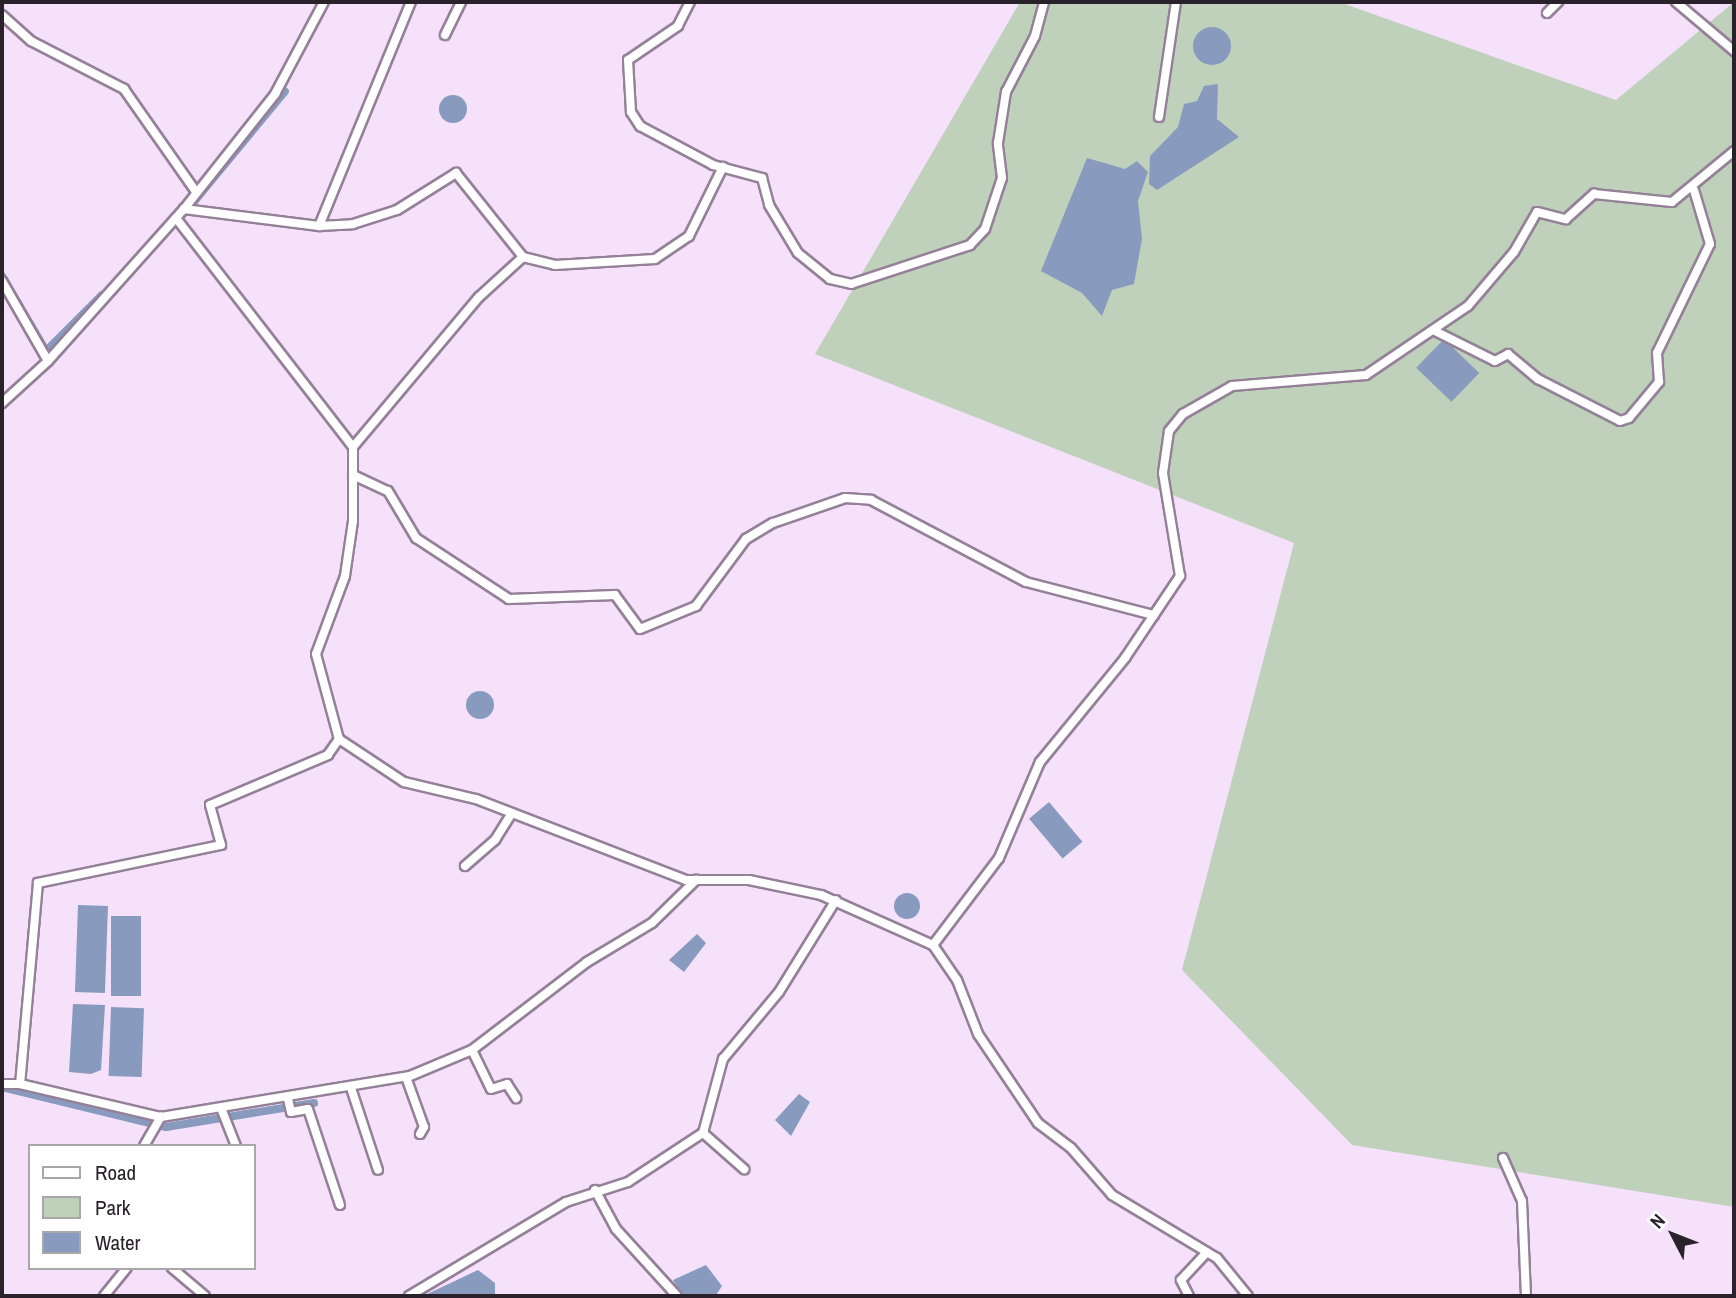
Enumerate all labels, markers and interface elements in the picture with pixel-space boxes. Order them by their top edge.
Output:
legend [28,1144,256,1270]
text: Road [95,1158,136,1187]
text: Park [95,1193,130,1222]
north arrow [1638,1200,1708,1270]
text: N [1644,1208,1671,1234]
text: Water [95,1228,140,1257]

